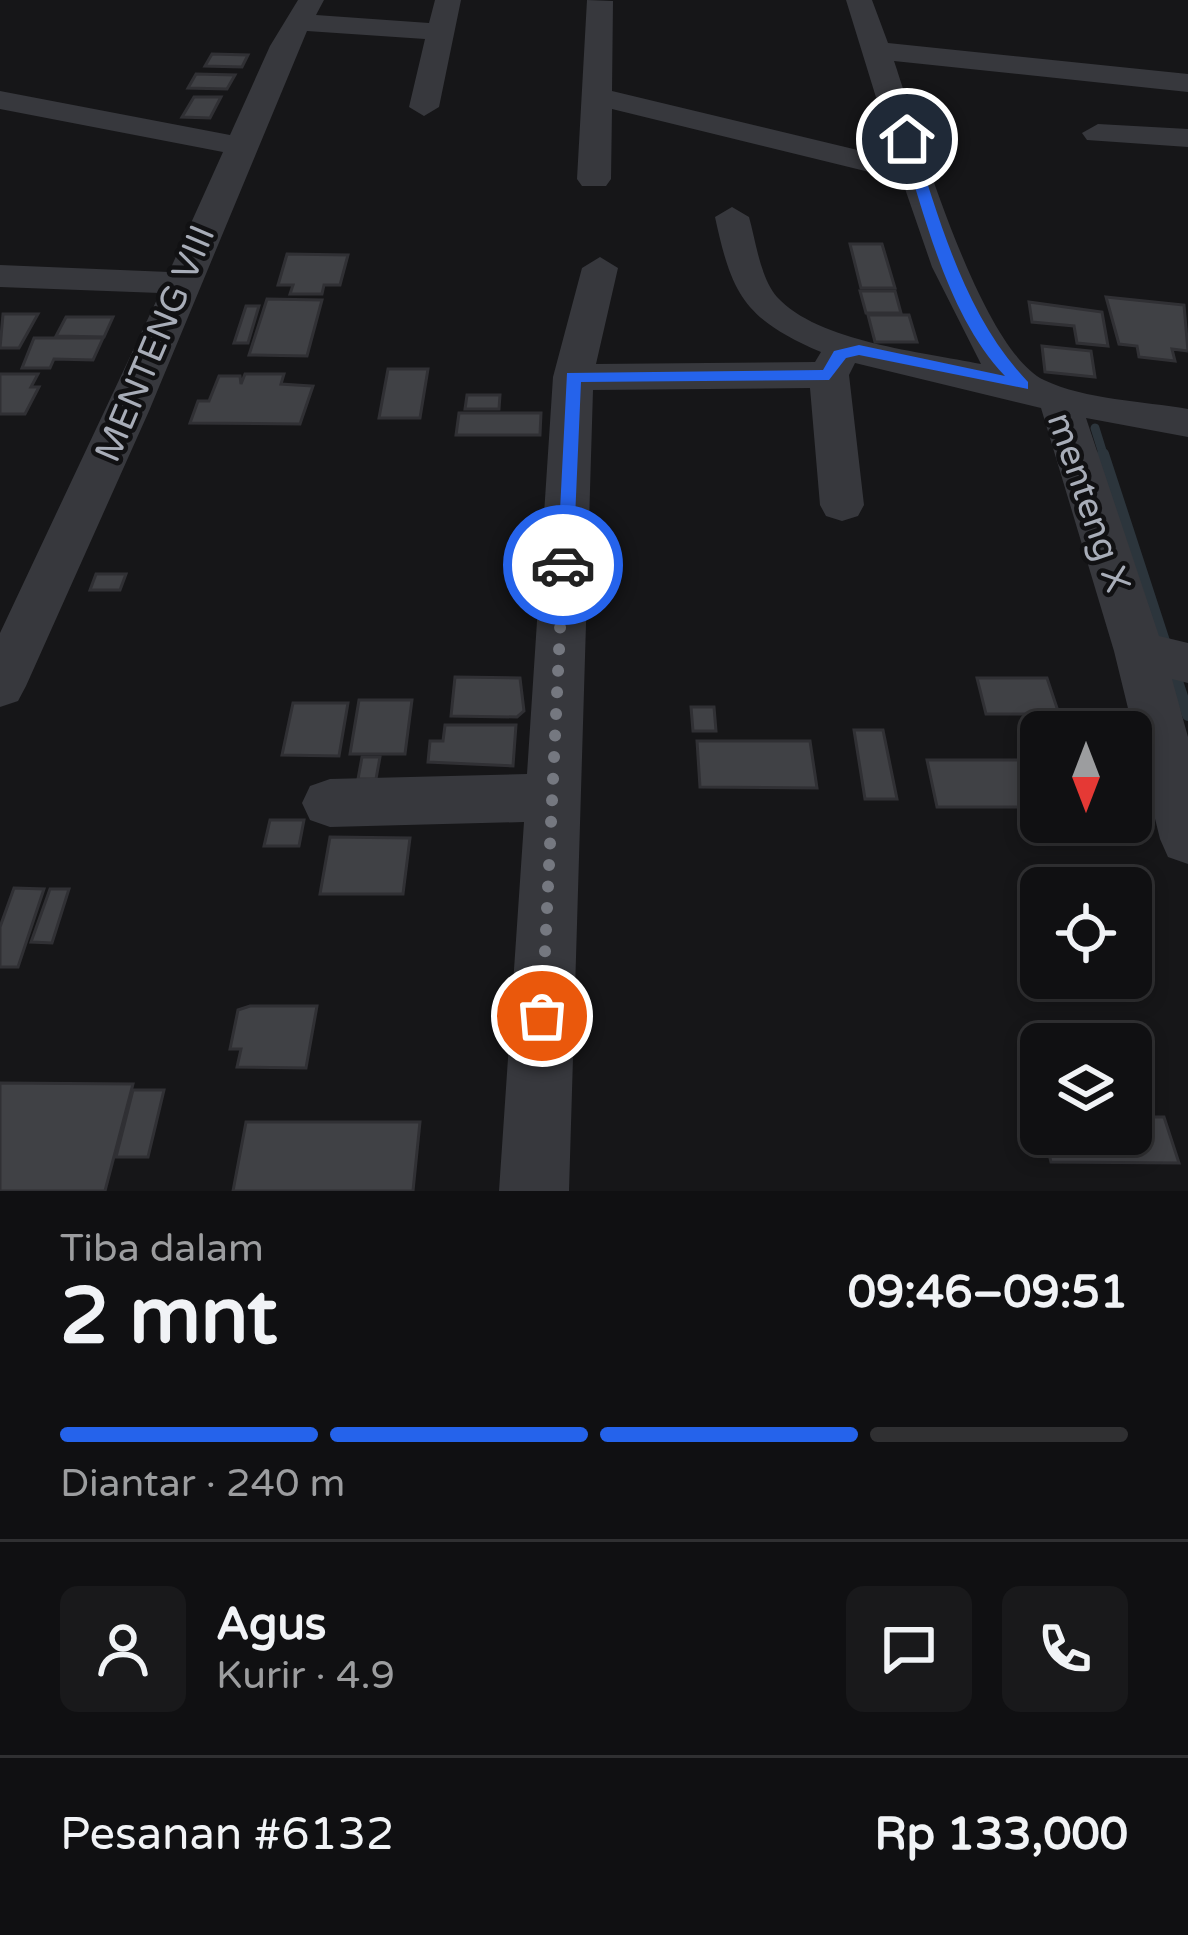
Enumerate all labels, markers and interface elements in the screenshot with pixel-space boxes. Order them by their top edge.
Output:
pin [856,88,958,190]
icon: home [874,106,940,172]
street label: MENTENG VIII [86,219,225,468]
street label: menteng X [1038,407,1139,598]
courier [503,505,623,625]
icon: car [530,532,596,598]
north arrow [1020,711,1152,843]
map controls [1020,711,1152,1155]
button: locate [1020,867,1152,999]
pin [491,965,593,1067]
icon: bag [509,983,575,1049]
button: layers [1020,1023,1152,1155]
text: Tiba dalam [60,1225,264,1272]
text: 09:46–09:51 [848,1266,1128,1320]
text: 2 mnt [60,1270,277,1364]
text: Diantar · 240 m [60,1460,345,1507]
button: person [60,1586,186,1712]
button: chat [846,1586,972,1712]
button: phone [1002,1586,1128,1712]
text: Agus [216,1598,326,1652]
text: Kurir · 4.9 [216,1652,395,1699]
text: Pesanan #6132 [60,1808,394,1862]
text: Rp 133,000 [875,1808,1128,1862]

